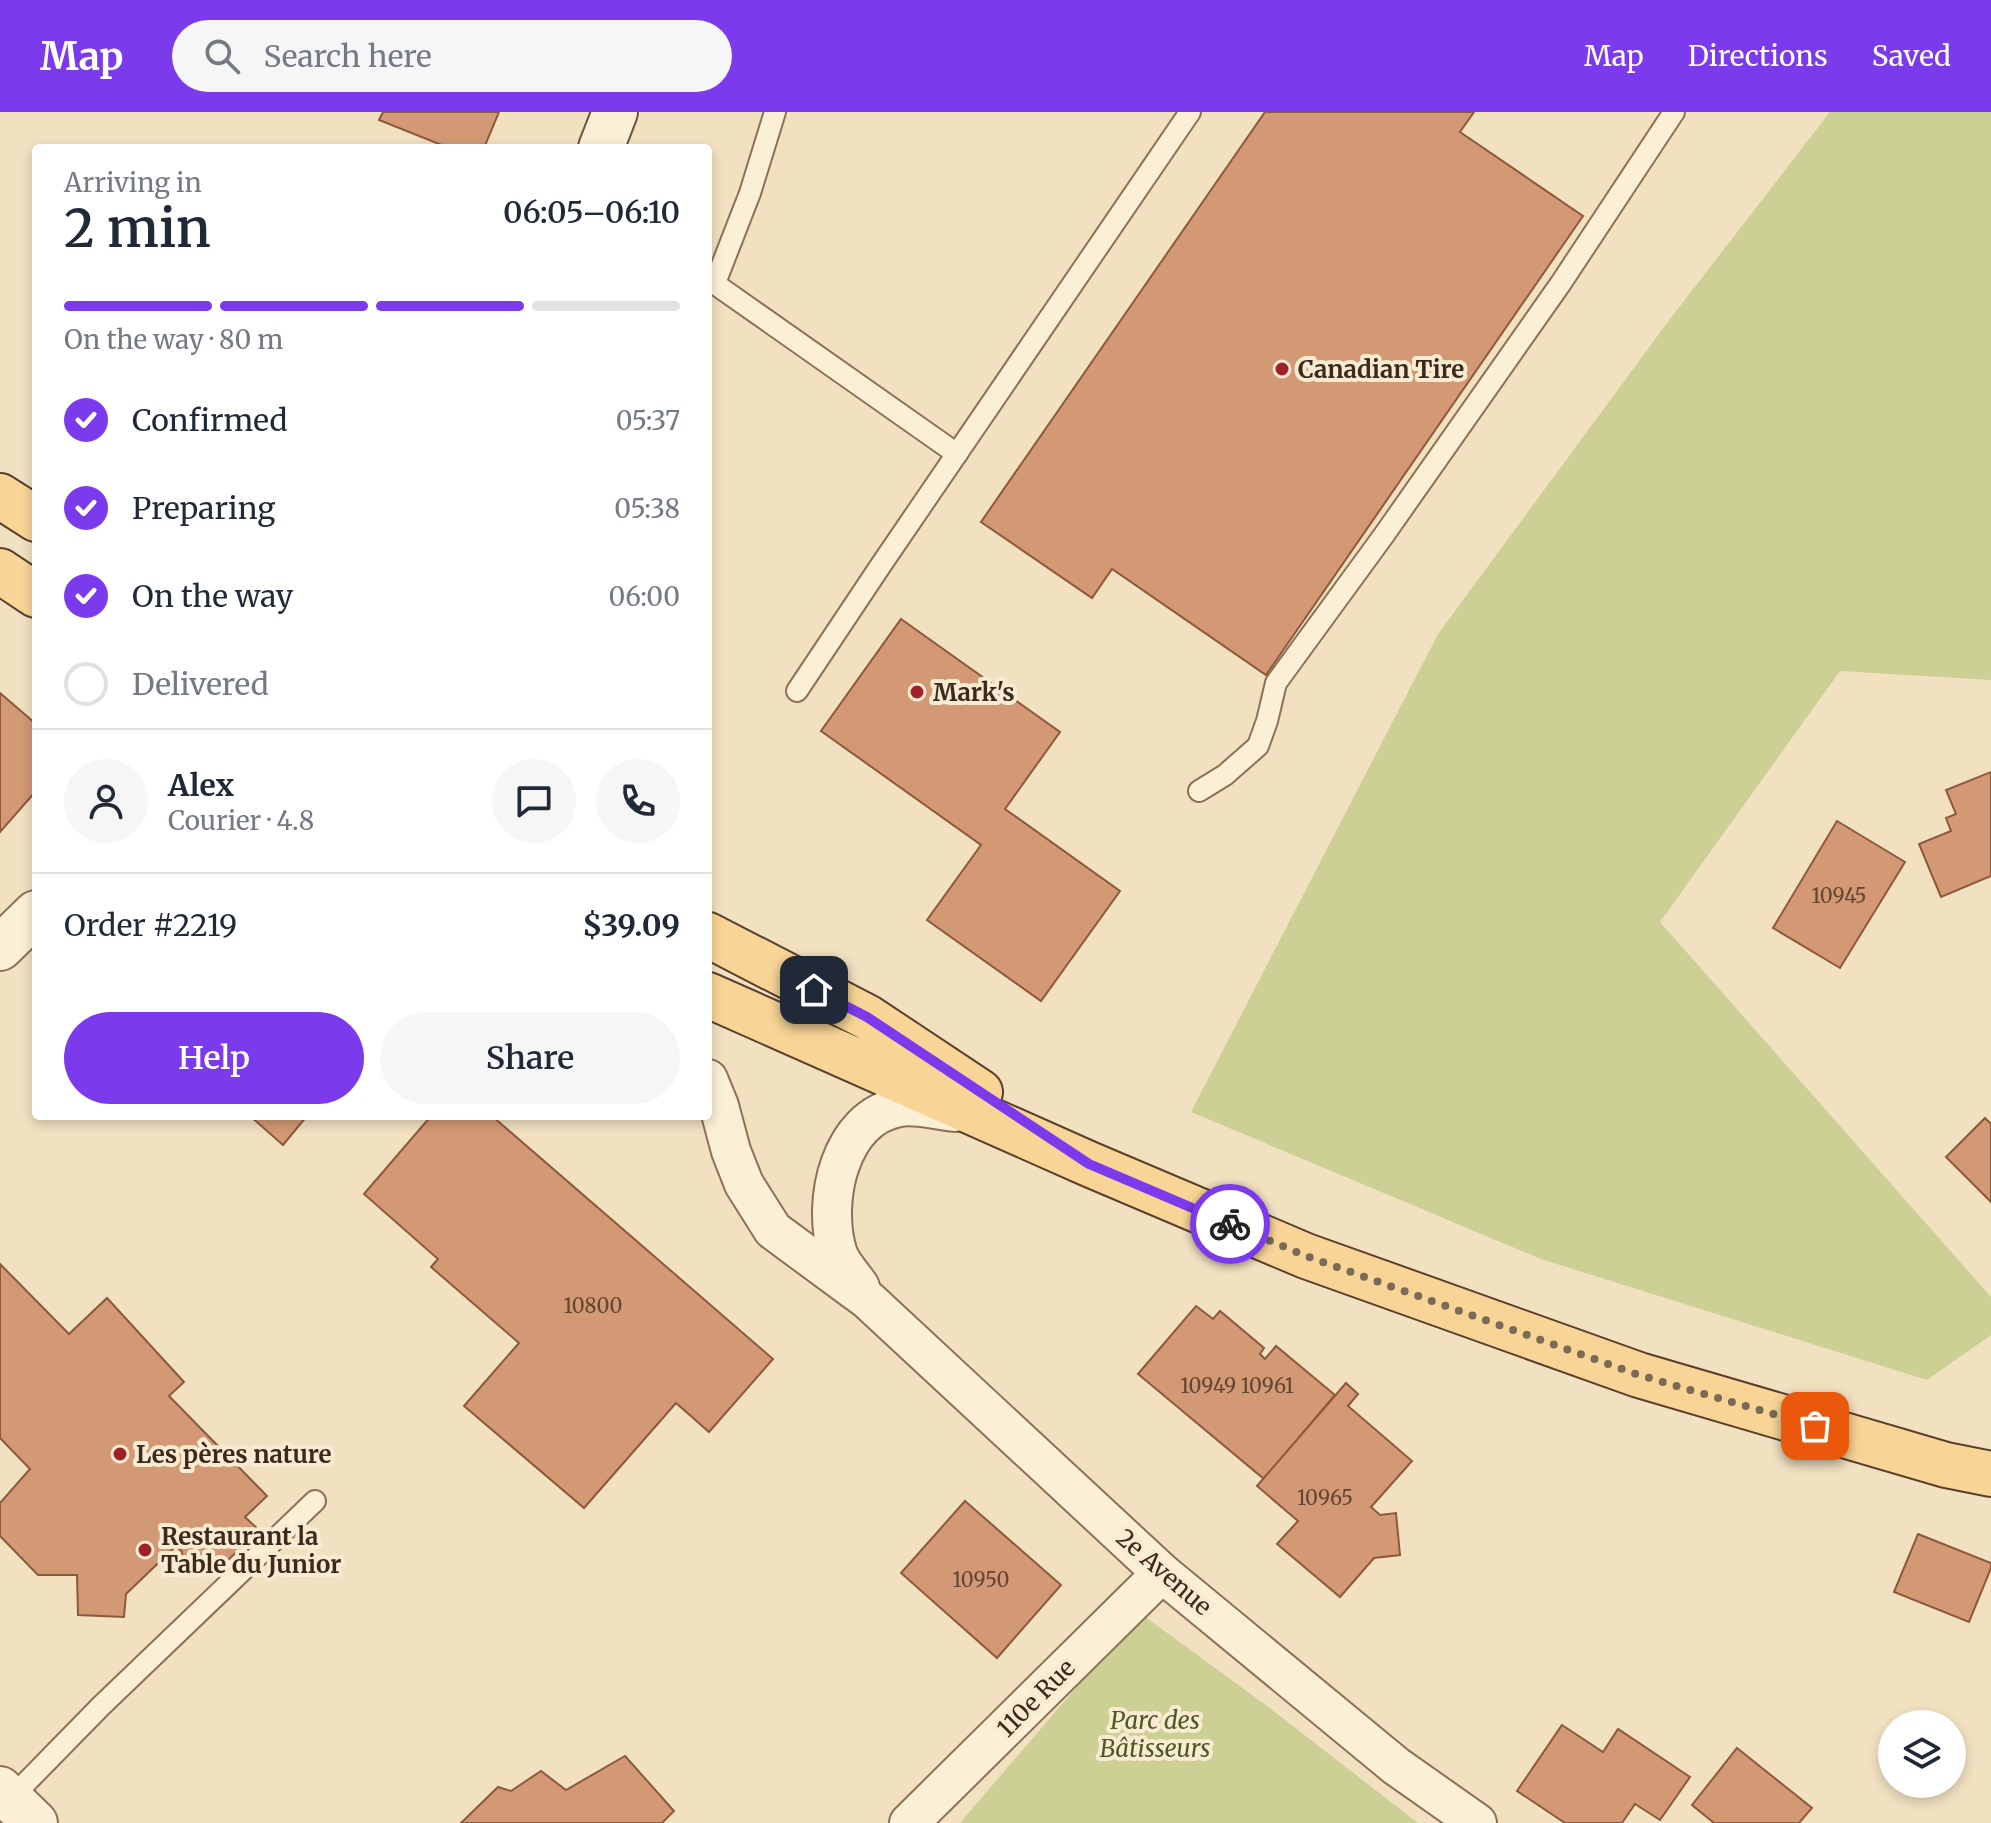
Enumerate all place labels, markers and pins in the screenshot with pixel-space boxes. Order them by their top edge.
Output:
place label: Canadian Tire [1298,354,1464,385]
marker: Canadian Tire [1273,360,1291,378]
place label: Mark's [933,677,1015,708]
marker: Mark's [908,683,926,701]
pin [780,956,848,1024]
pin [1781,1392,1849,1460]
place label: Les pères nature [136,1439,331,1470]
marker: Les pères nature [111,1445,129,1463]
place label: Restaurant la Table du Junior [161,1521,341,1580]
marker: Restaurant la Table du Junior [136,1541,154,1559]

